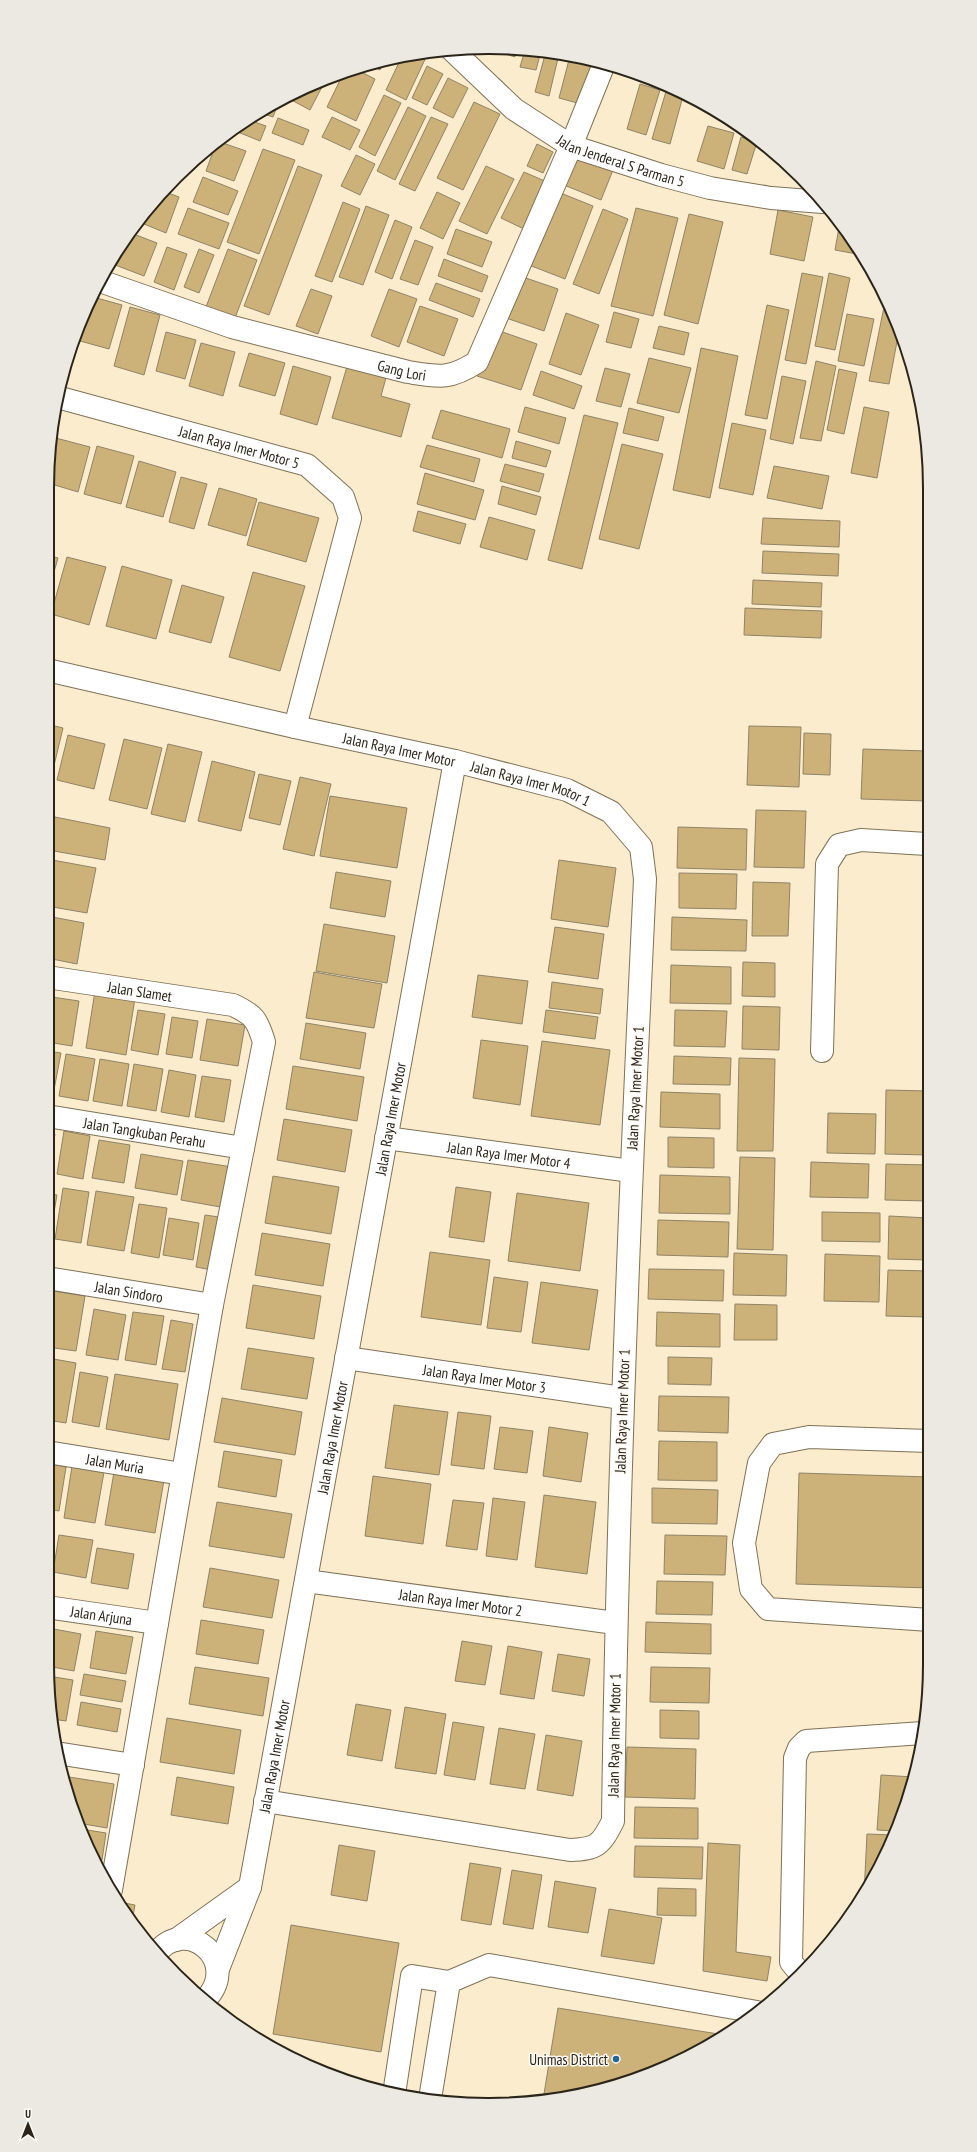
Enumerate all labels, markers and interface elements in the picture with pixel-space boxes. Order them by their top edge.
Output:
street label: Jalan Jenderal S Parman 5 [553,130,687,190]
street label: Gang Lori [376,355,427,384]
street label: Jalan Raya Imer Motor 5 [176,421,302,472]
street label: Jalan Raya Imer Motor [340,728,458,771]
street label: Jalan Raya Imer Motor 1 [468,756,594,810]
street label: Jalan Slamet [105,977,173,1005]
street label: Jalan Raya Imer Motor 1 [622,1025,648,1152]
street label: Jalan Raya Imer Motor [370,1060,410,1178]
street label: Jalan Tangkuban Perahu [81,1112,207,1151]
street label: Jalan Raya Imer Motor 4 [445,1137,572,1172]
street label: Jalan Sindoro [92,1276,164,1306]
street label: Jalan Raya Imer Motor 1 [610,1349,634,1474]
street label: Jalan Raya Imer Motor 3 [421,1360,547,1396]
street label: Jalan Raya Imer Motor [312,1379,352,1496]
street label: Jalan Muria [84,1449,145,1477]
street label: Jalan Raya Imer Motor 2 [397,1584,523,1620]
street label: Jalan Arjuna [68,1601,134,1629]
street label: Jalan Raya Imer Motor 1 [603,1673,625,1798]
street label: Jalan Raya Imer Motor [254,1697,294,1815]
place label: Unimas District [529,2050,608,2069]
marker: Unimas District [611,2054,621,2064]
north arrow [8,2104,48,2144]
text: U [25,2107,31,2121]

